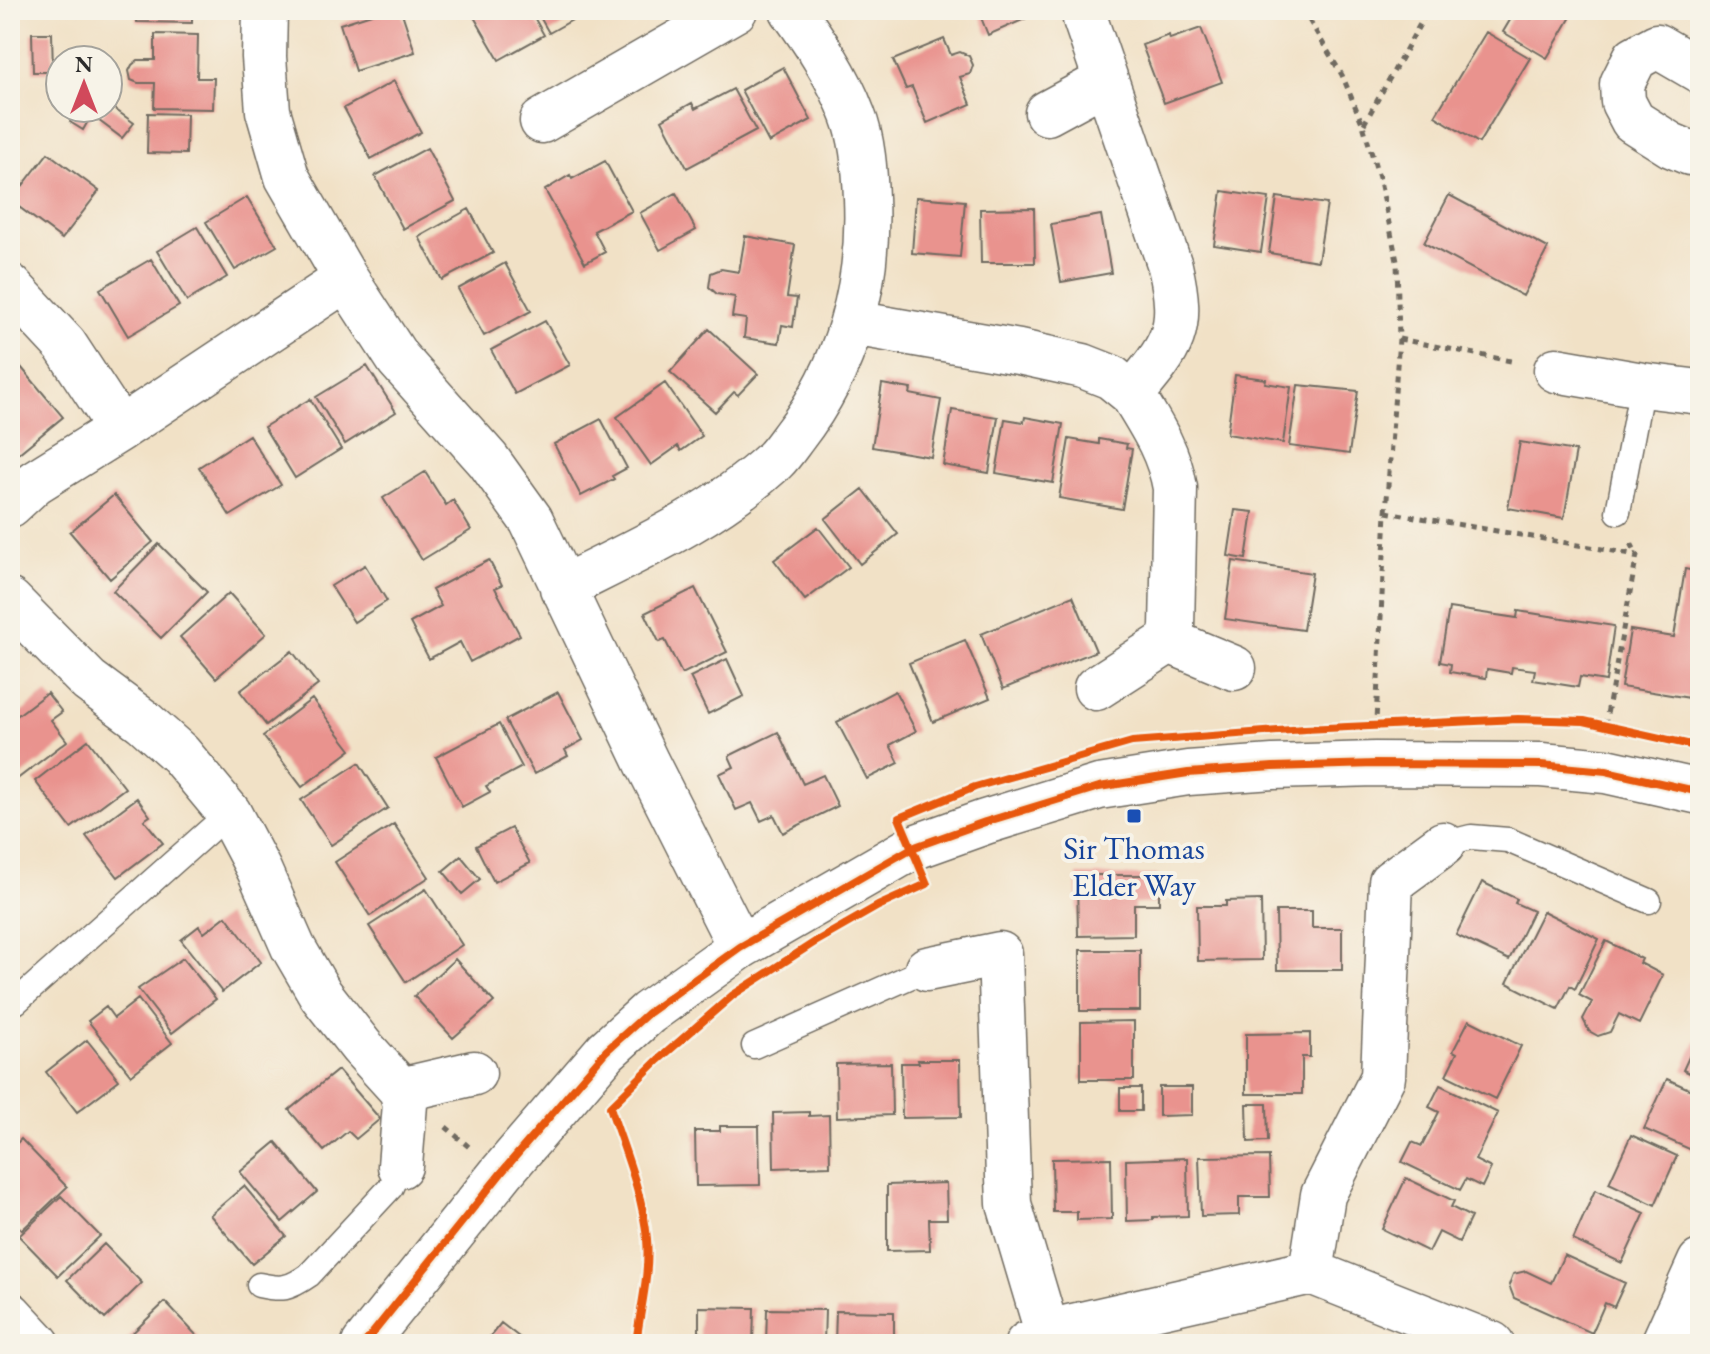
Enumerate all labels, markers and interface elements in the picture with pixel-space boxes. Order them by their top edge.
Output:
north arrow [44,44,124,124]
text: N [75,50,93,79]
marker: Sir Thomas Elder Way [1125,807,1143,825]
place label: Sir Thomas Elder Way [1063,827,1205,906]

